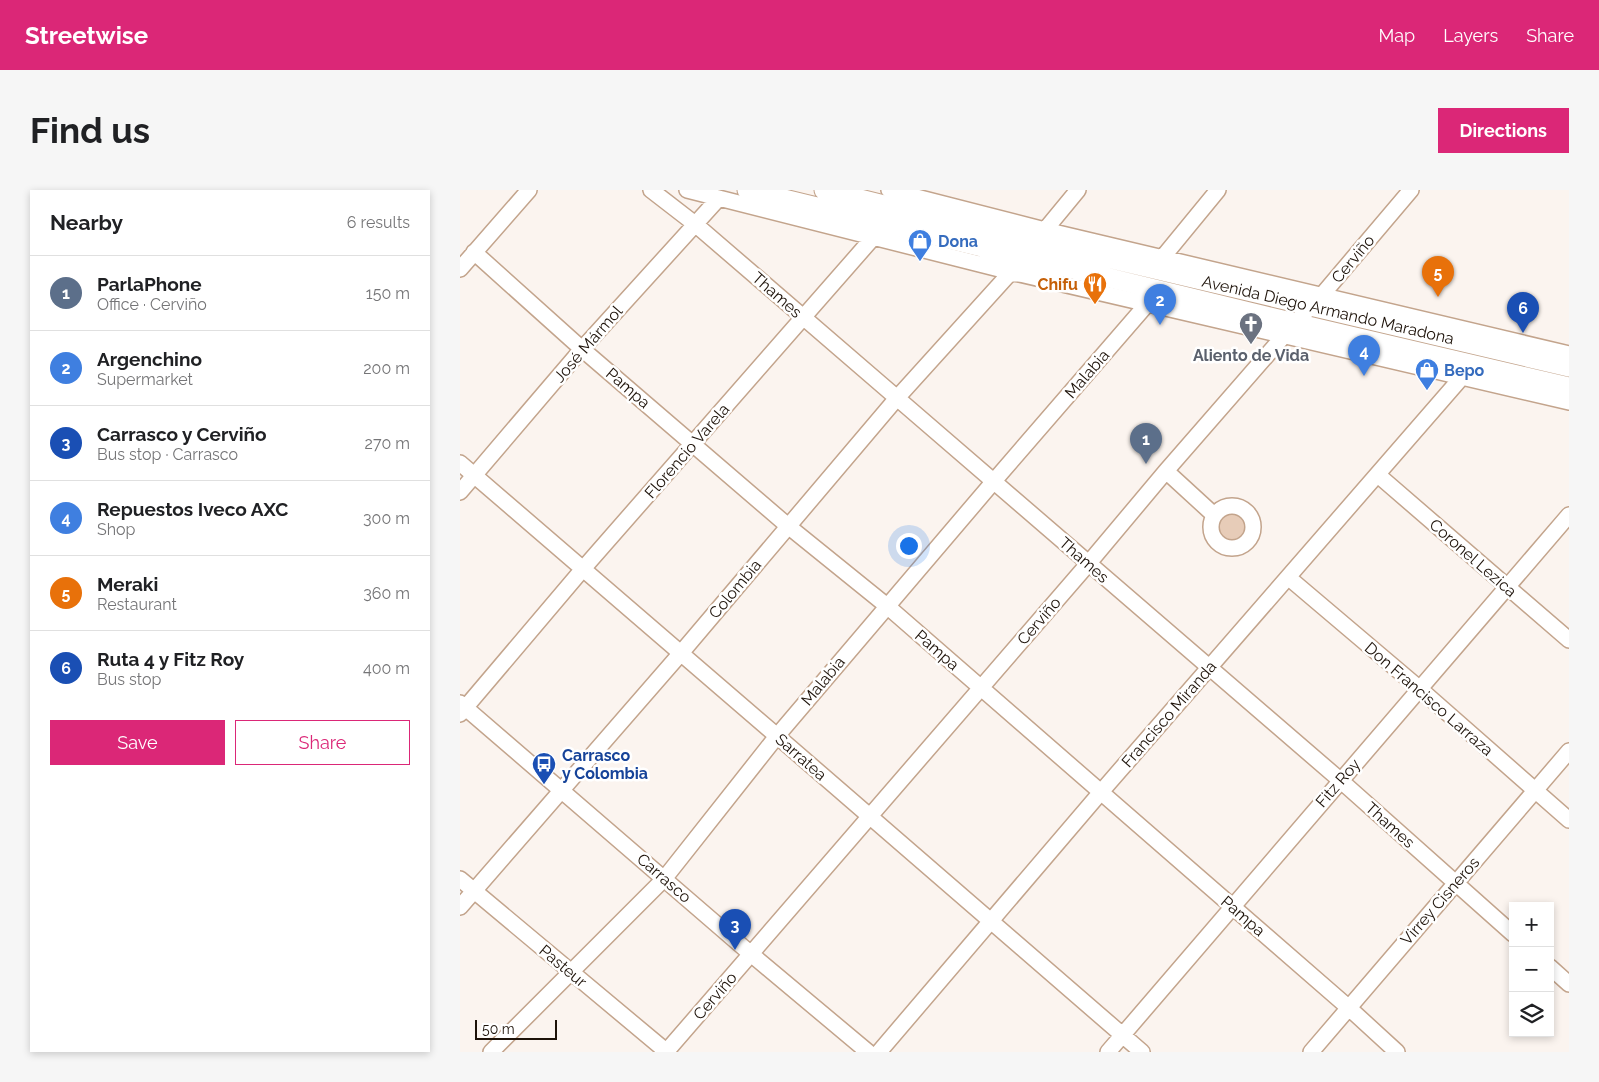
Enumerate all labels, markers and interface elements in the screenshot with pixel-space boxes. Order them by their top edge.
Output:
text: Streetwise [25,21,148,50]
text: Map [1379,25,1415,46]
text: Layers [1443,25,1498,46]
text: Share [1526,25,1574,46]
button: Directions [1438,108,1569,153]
text: Find us [30,110,150,151]
text: Nearby [50,210,123,235]
text: 6 results [347,213,410,232]
shop icon: Dona [907,228,933,262]
street label: Cerviño [1327,231,1379,287]
place label: Dona [938,232,978,251]
pin: 5 [1422,256,1454,297]
street label: Thames [748,268,806,322]
restaurant icon: Chifu [1082,271,1108,305]
street label: Avenida Diego Armando Maradona [1200,272,1456,348]
text: ParlaPhone [97,273,202,295]
place label: Chifu [1037,275,1078,294]
text: 1 [62,284,70,303]
text: 150 m [366,284,410,303]
pin: 2 [1144,284,1176,325]
pin: 6 [1507,292,1539,333]
text: Office · Cerviño [97,295,207,314]
street label: José Mármol [550,301,627,386]
church icon: Aliento de Vida [1238,311,1264,345]
pin: 4 [1348,335,1380,376]
street label: Malabia [1061,346,1113,402]
place label: Aliento de Vida [1193,346,1309,365]
text: Argenchino [97,348,202,370]
shop icon: Bepo [1414,357,1440,391]
text: 2 [61,359,71,378]
text: 200 m [363,359,410,378]
place label: Bepo [1444,361,1485,380]
street label: Pampa [602,364,654,412]
text: Supermarket [97,370,193,389]
street label: Florencio Varela [641,400,733,502]
text: Carrasco y Cerviño [97,423,267,445]
pin: 1 [1130,423,1162,464]
text: 3 [62,434,70,453]
text: 270 m [365,434,410,453]
text: Bus stop · Carrasco [97,445,238,464]
text: Repuestos Iveco AXC [97,498,288,520]
text: 4 [61,509,71,528]
text: 300 m [363,509,410,528]
street label: Coronel Lezica [1426,515,1520,601]
text: Shop [97,520,135,539]
your location [896,533,922,559]
street label: Thames [1055,533,1113,587]
street label: Colombia [705,556,765,622]
text: Meraki [97,573,158,595]
text: 5 [62,584,70,603]
text: 360 m [363,584,410,603]
street label: Cerviño [1013,593,1065,649]
text: Restaurant [97,595,177,614]
street label: Pampa [911,626,963,674]
street label: Don Francisco Larraza [1361,638,1497,760]
text: Ruta 4 y Fitz Roy [97,648,244,670]
street label: Malabia [797,653,849,709]
street label: Francisco Miranda [1118,657,1220,771]
text: 6 [61,659,71,678]
text: 400 m [363,659,410,678]
text: Bus stop [97,670,161,689]
button: Save [50,720,225,765]
button: Share [235,720,410,765]
street label: Sarratea [772,730,830,784]
place label: Carrasco y Colombia [562,746,648,783]
bus stop icon: Carrasco y Colombia [531,751,557,785]
street label: Fitz Roy [1312,755,1365,811]
street label: Thames [1361,798,1419,852]
street label: Carrasco [633,849,695,907]
street label: Virrey Cisneros [1397,853,1484,949]
street label: Pampa [1217,892,1269,940]
map controls [1509,902,1554,1037]
button: + [1509,902,1554,947]
pin: 3 [719,909,751,950]
street label: Pasteur [535,941,591,992]
button: − [1509,947,1554,992]
street label: Cerviño [689,968,741,1024]
button: layers [1509,992,1554,1037]
scale bar [475,1017,558,1040]
text: 50 m [482,1021,515,1037]

